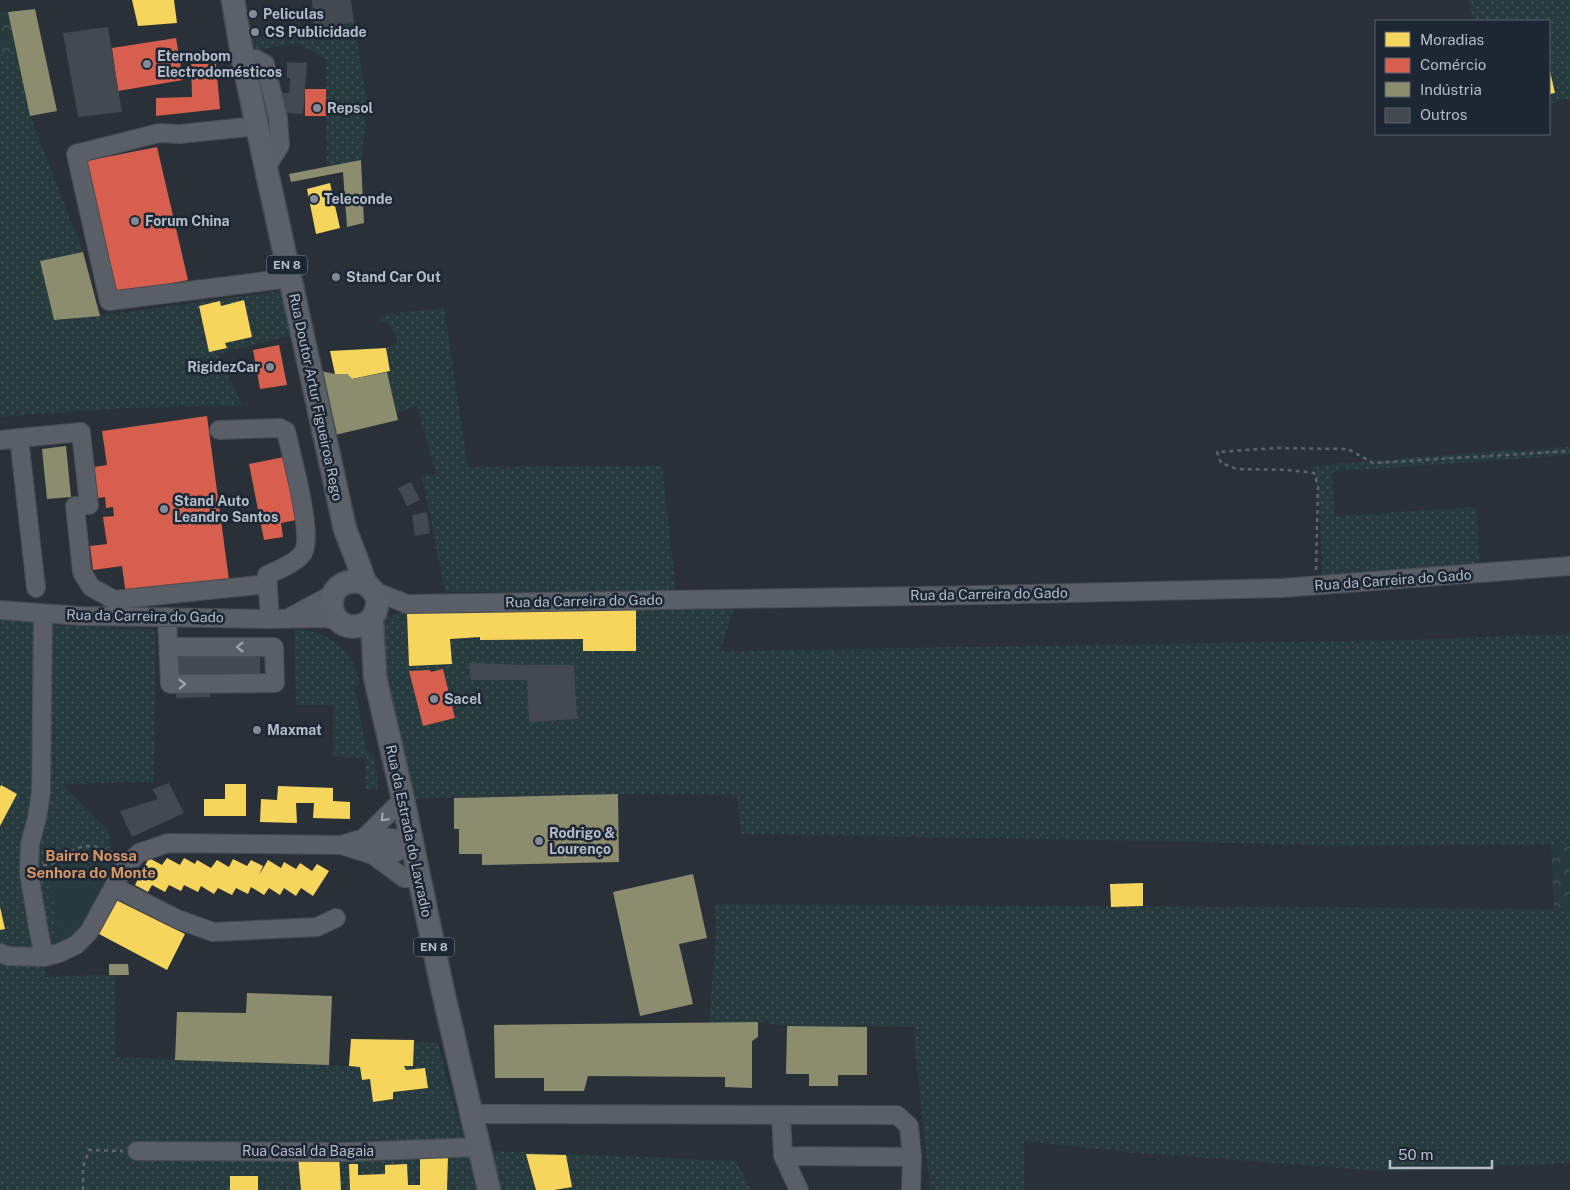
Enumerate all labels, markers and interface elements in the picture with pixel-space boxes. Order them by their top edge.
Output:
place label: Peliculas [263,6,324,22]
marker: Peliculas [247,8,259,20]
legend [1375,20,1550,135]
place label: CS Publicidade [265,24,367,40]
marker: CS Publicidade [249,26,261,38]
text: Moradias [1420,31,1484,48]
place label: Eternobom Electrodomésticos [157,48,282,80]
text: Comércio [1420,56,1486,73]
marker: Eternobom Electrodomésticos [141,58,153,70]
text: Indústria [1420,81,1482,98]
place label: Repsol [327,100,373,116]
marker: Repsol [311,102,323,114]
text: Outros [1420,106,1467,123]
place label: Teleconde [324,191,392,207]
marker: Teleconde [308,193,320,205]
place label: Forum China [145,213,230,229]
marker: Forum China [129,215,141,227]
road number: EN 8 [267,256,307,274]
place label: Stand Car Out [346,269,441,285]
marker: Stand Car Out [330,271,342,283]
street label: Rua Doutor Artur Figueiroa Rego [286,292,346,502]
place label: RigidezCar [187,359,260,375]
marker: RigidezCar [264,361,276,373]
place label: Stand Auto Leandro Santos [174,493,278,525]
marker: Stand Auto Leandro Santos [158,503,170,515]
street label: Rua da Carreira do Gado [1314,567,1472,593]
street label: Rua da Carreira do Gado [910,585,1068,603]
street label: Rua da Carreira do Gado [505,592,663,610]
street label: Rua da Carreira do Gado [66,607,224,625]
one-way arrow [236,642,244,652]
one-way arrow [178,679,186,689]
place label: Sacel [444,691,482,707]
marker: Sacel [428,693,440,705]
place label: Maxmat [267,722,322,738]
marker: Maxmat [251,724,263,736]
street label: Rua da Estrada do Lavradio [383,743,435,919]
one-way arrow [381,813,390,822]
place label: Rodrigo & Lourenço [549,825,615,857]
marker: Rodrigo & Lourenço [533,835,545,847]
district label: Bairro Nossa Senhora do Monte [26,847,156,881]
road number: EN 8 [414,938,454,956]
scale bar [1390,1138,1492,1170]
street label: Rua Casal da Bagaia [242,1143,374,1159]
text: 50 m [1398,1146,1433,1163]

